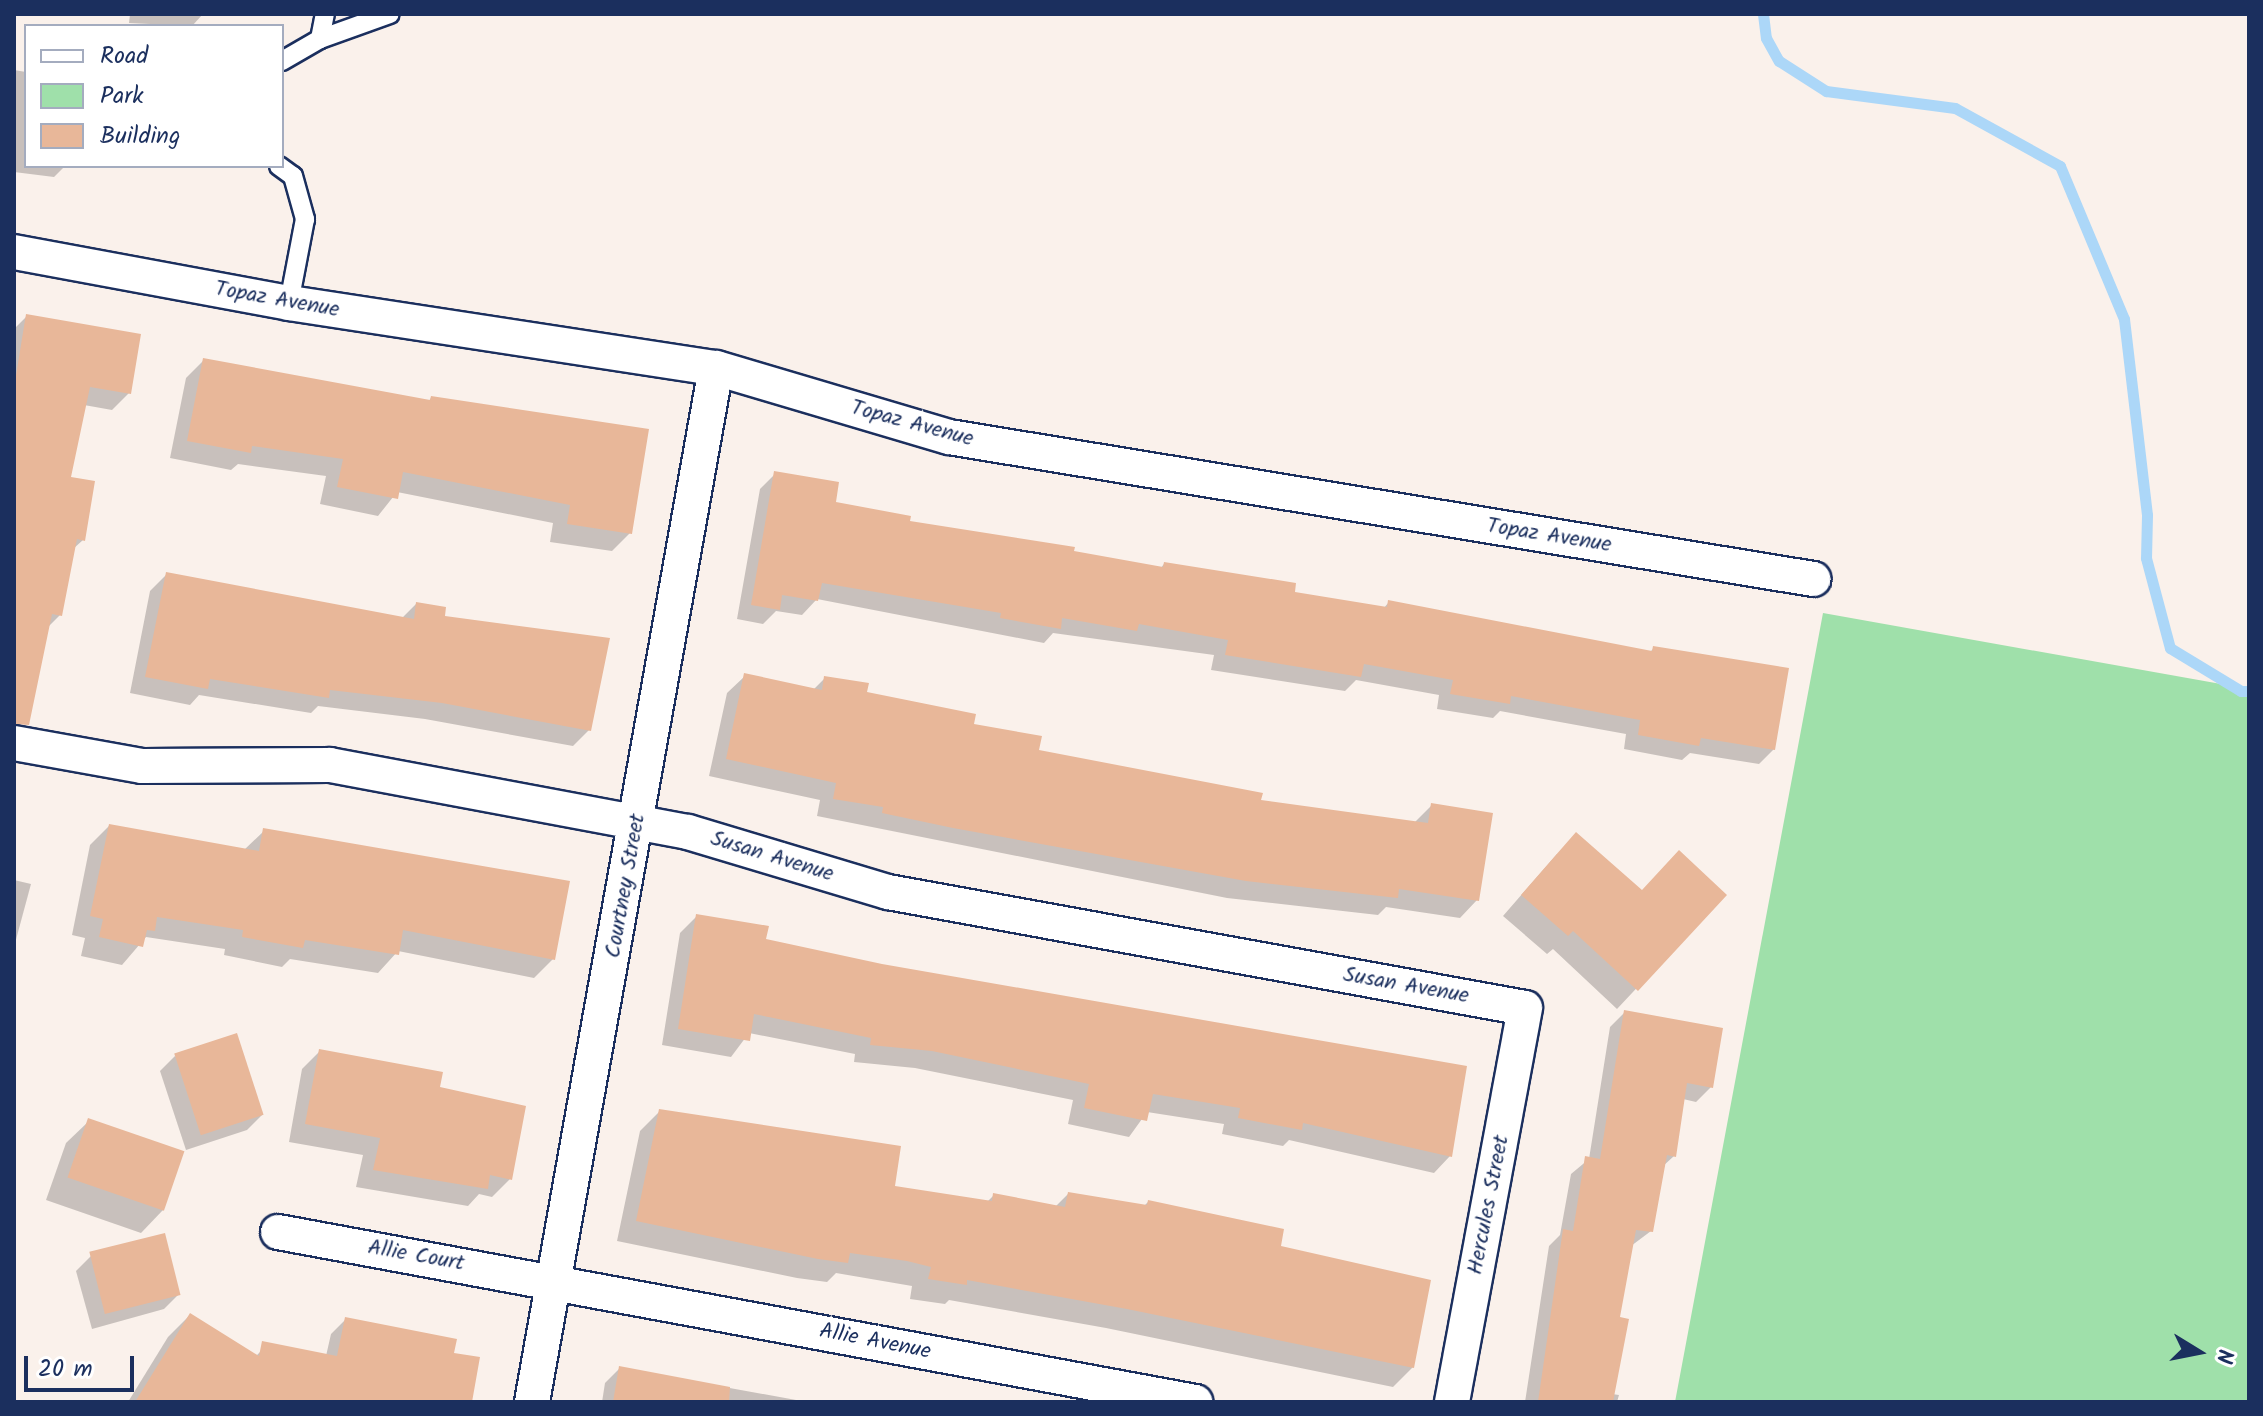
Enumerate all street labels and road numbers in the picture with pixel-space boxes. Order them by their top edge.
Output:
street label: Topaz Avenue [213,276,341,324]
street label: Topaz Avenue [848,395,976,453]
street label: Topaz Avenue [1485,513,1613,559]
street label: Courtney Street [600,812,652,960]
street label: Susan Avenue [707,826,837,888]
street label: Susan Avenue [1341,962,1471,1010]
street label: Hercules Street [1463,1133,1515,1277]
street label: Allie Court [366,1235,466,1277]
street label: Allie Avenue [817,1318,933,1366]

